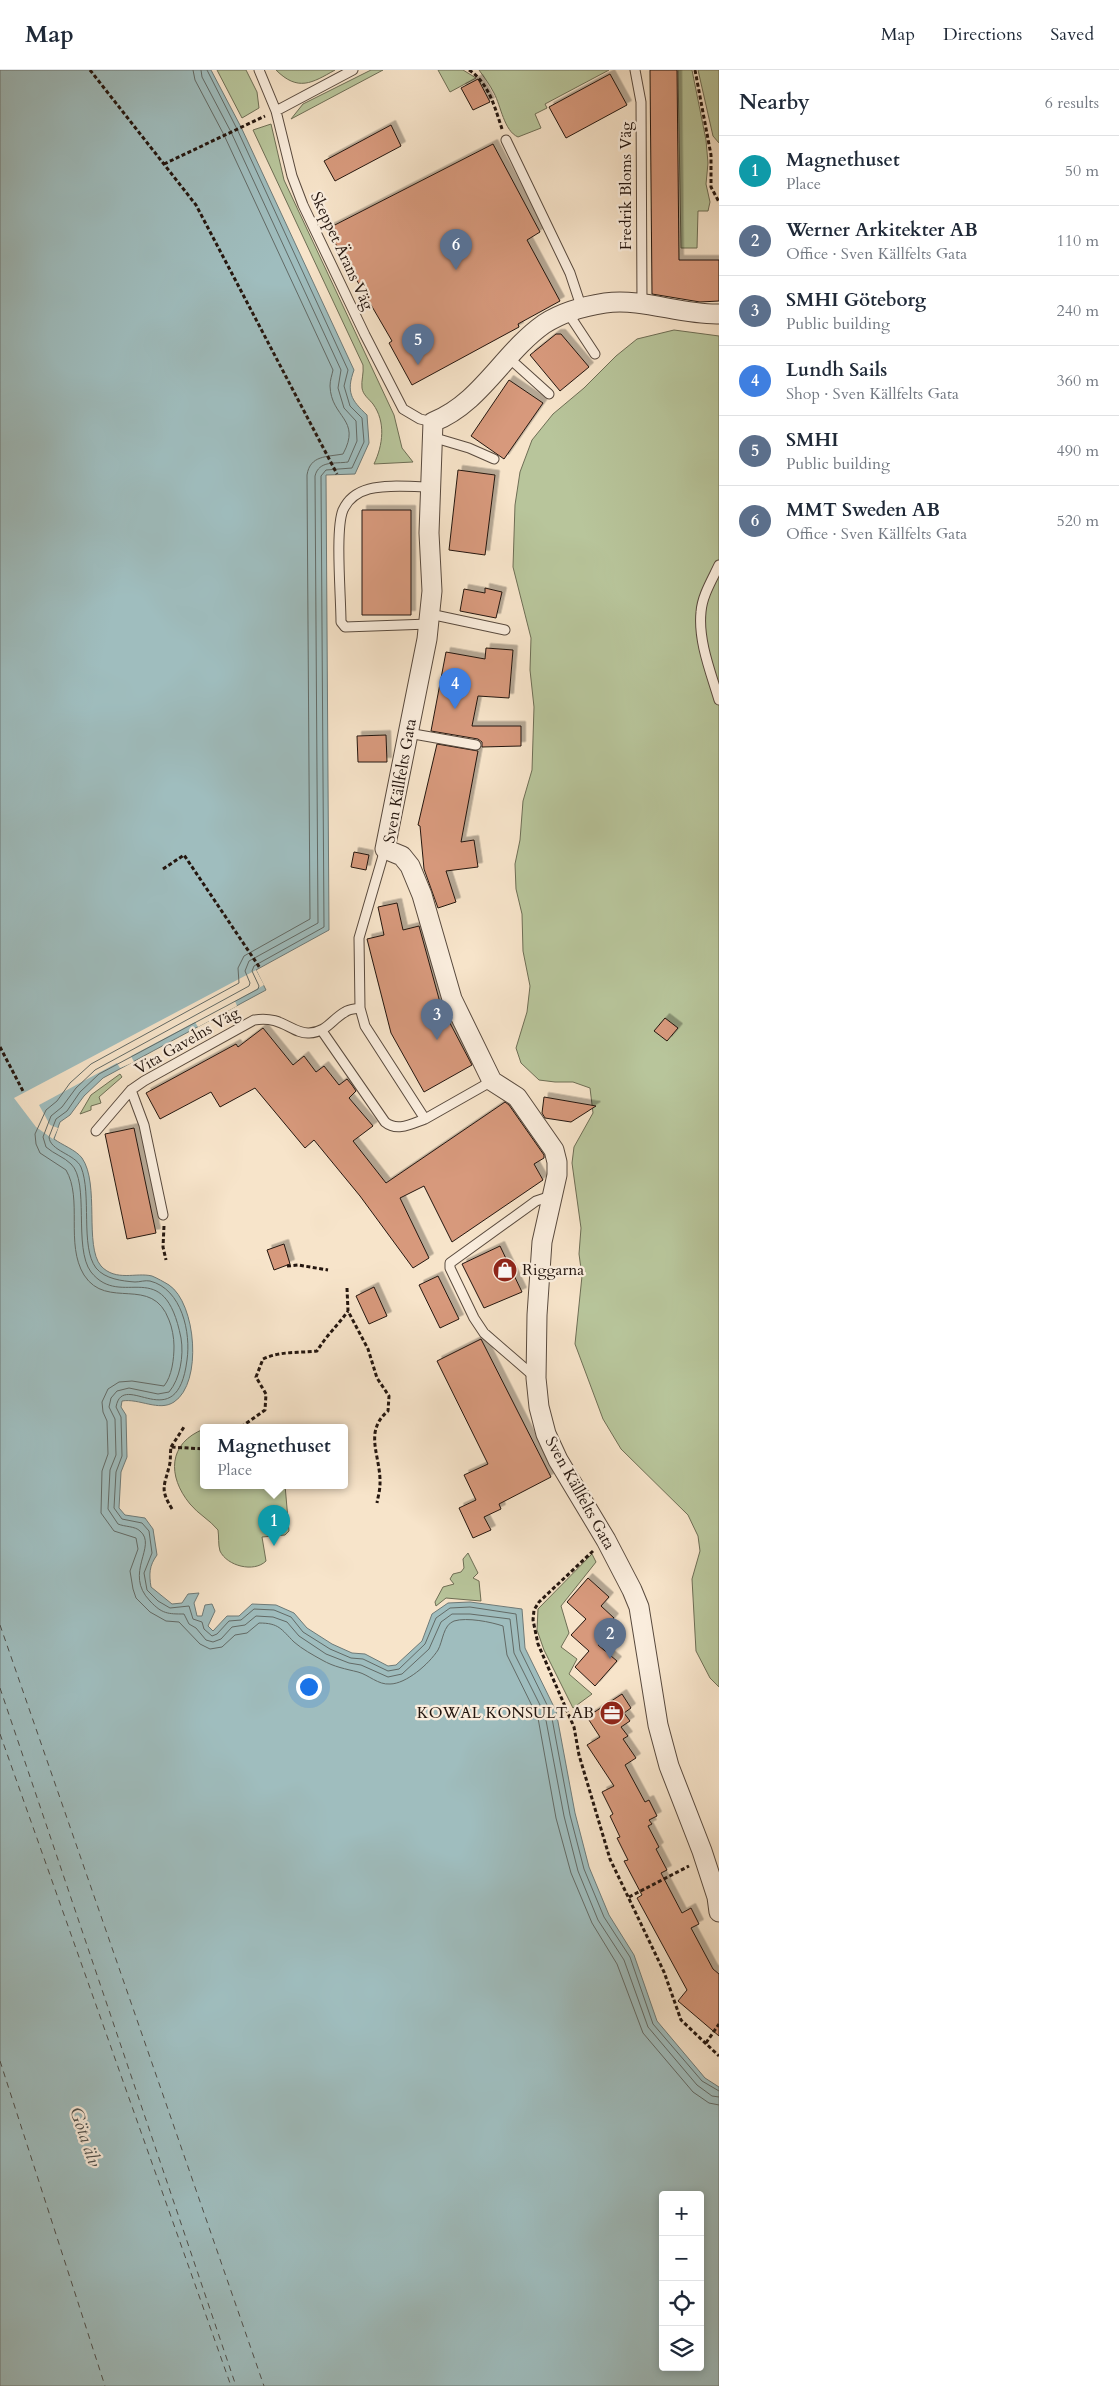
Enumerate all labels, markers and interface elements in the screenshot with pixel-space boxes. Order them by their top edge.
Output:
text: Map [25,18,74,51]
text: Map [881,22,915,47]
text: Directions [943,22,1022,47]
text: Saved [1050,22,1094,47]
text: Nearby [739,88,810,117]
text: 6 results [1045,92,1099,114]
street label: Fredrik Bloms Väg [615,122,637,250]
text: Magnethuset [786,147,900,173]
text: 1 [751,160,759,182]
text: 50 m [1065,160,1099,182]
text: Place [786,173,821,195]
street label: Skeppet Ärans Väg [305,188,379,314]
text: Werner Arkitekter AB [786,217,978,243]
pin: 6 [440,229,472,270]
text: 2 [751,230,759,252]
text: 110 m [1057,230,1099,252]
text: Office · Sven Källfelts Gata [786,243,967,265]
text: SMHI Göteborg [786,287,926,313]
text: 3 [751,300,759,322]
text: 240 m [1057,300,1099,322]
text: Public building [786,313,890,335]
pin: 5 [402,324,434,365]
text: Lundh Sails [786,357,887,383]
text: 4 [751,370,759,392]
text: 360 m [1057,370,1099,392]
text: Shop · Sven Källfelts Gata [786,383,959,405]
text: SMHI [786,427,839,453]
text: 5 [751,440,759,462]
text: 490 m [1057,440,1099,462]
text: Public building [786,453,890,475]
text: MMT Sweden AB [786,497,940,523]
text: 6 [751,510,759,532]
text: 520 m [1057,510,1099,532]
text: Office · Sven Källfelts Gata [786,523,967,545]
pin: 4 [439,668,471,709]
street label: Sven Källfelts Gata [378,717,422,845]
pin: 3 [421,999,453,1040]
street label: Vita Gavelns Väg [130,1002,244,1080]
shop icon: Riggarna [492,1257,518,1283]
place label: Riggarna [522,1259,584,1281]
popup [200,1424,348,1489]
street label: Sven Källfelts Gata [540,1432,620,1554]
text: Magnethuset [217,1433,331,1459]
text: Place [217,1459,252,1481]
pin: 1 [258,1505,290,1546]
pin: 2 [594,1618,626,1659]
your location [296,1674,322,1700]
office icon: KOWAL KONSULT AB [599,1700,625,1726]
place label: KOWAL KONSULT AB [417,1702,594,1724]
water label: Göta älv [63,2104,107,2171]
map controls [659,2191,704,2371]
button: + [659,2191,704,2236]
button: − [659,2236,704,2281]
button: locate [659,2281,704,2326]
button: layers [659,2326,704,2371]

